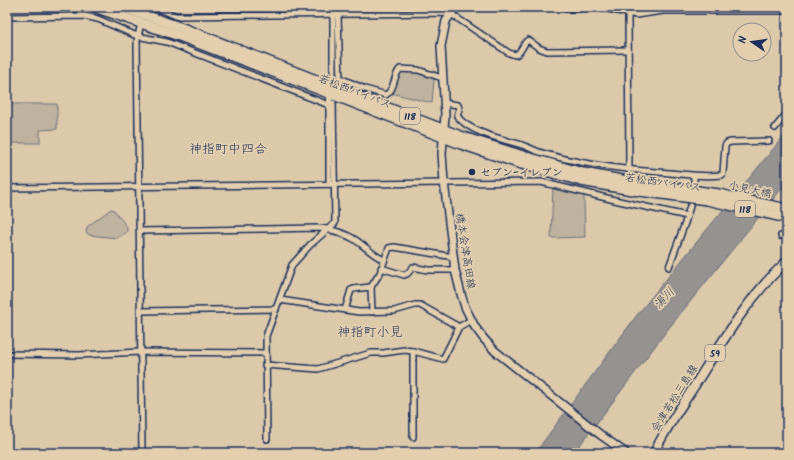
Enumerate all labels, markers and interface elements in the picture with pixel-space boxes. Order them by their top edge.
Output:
north arrow [732,22,772,62]
text: N [734,35,753,45]
street label: 若松西バイパス [316,70,394,114]
road number: 118 [400,108,420,124]
district label: 神指町中四合 [189,139,267,160]
place label: セブン-イレブン [480,164,563,182]
marker: セブン-イレブン [467,167,477,177]
street label: 若松西バイパス [624,169,702,197]
street label: 小見大橋 [726,177,773,203]
road number: 118 [735,201,755,217]
street label: 橋本会津高田線 [450,212,480,291]
water label: 湯川 [649,283,680,314]
district label: 神指町小見 [337,322,403,343]
road number: 59 [705,345,725,361]
street label: 会津若松三島線 [647,361,703,436]

